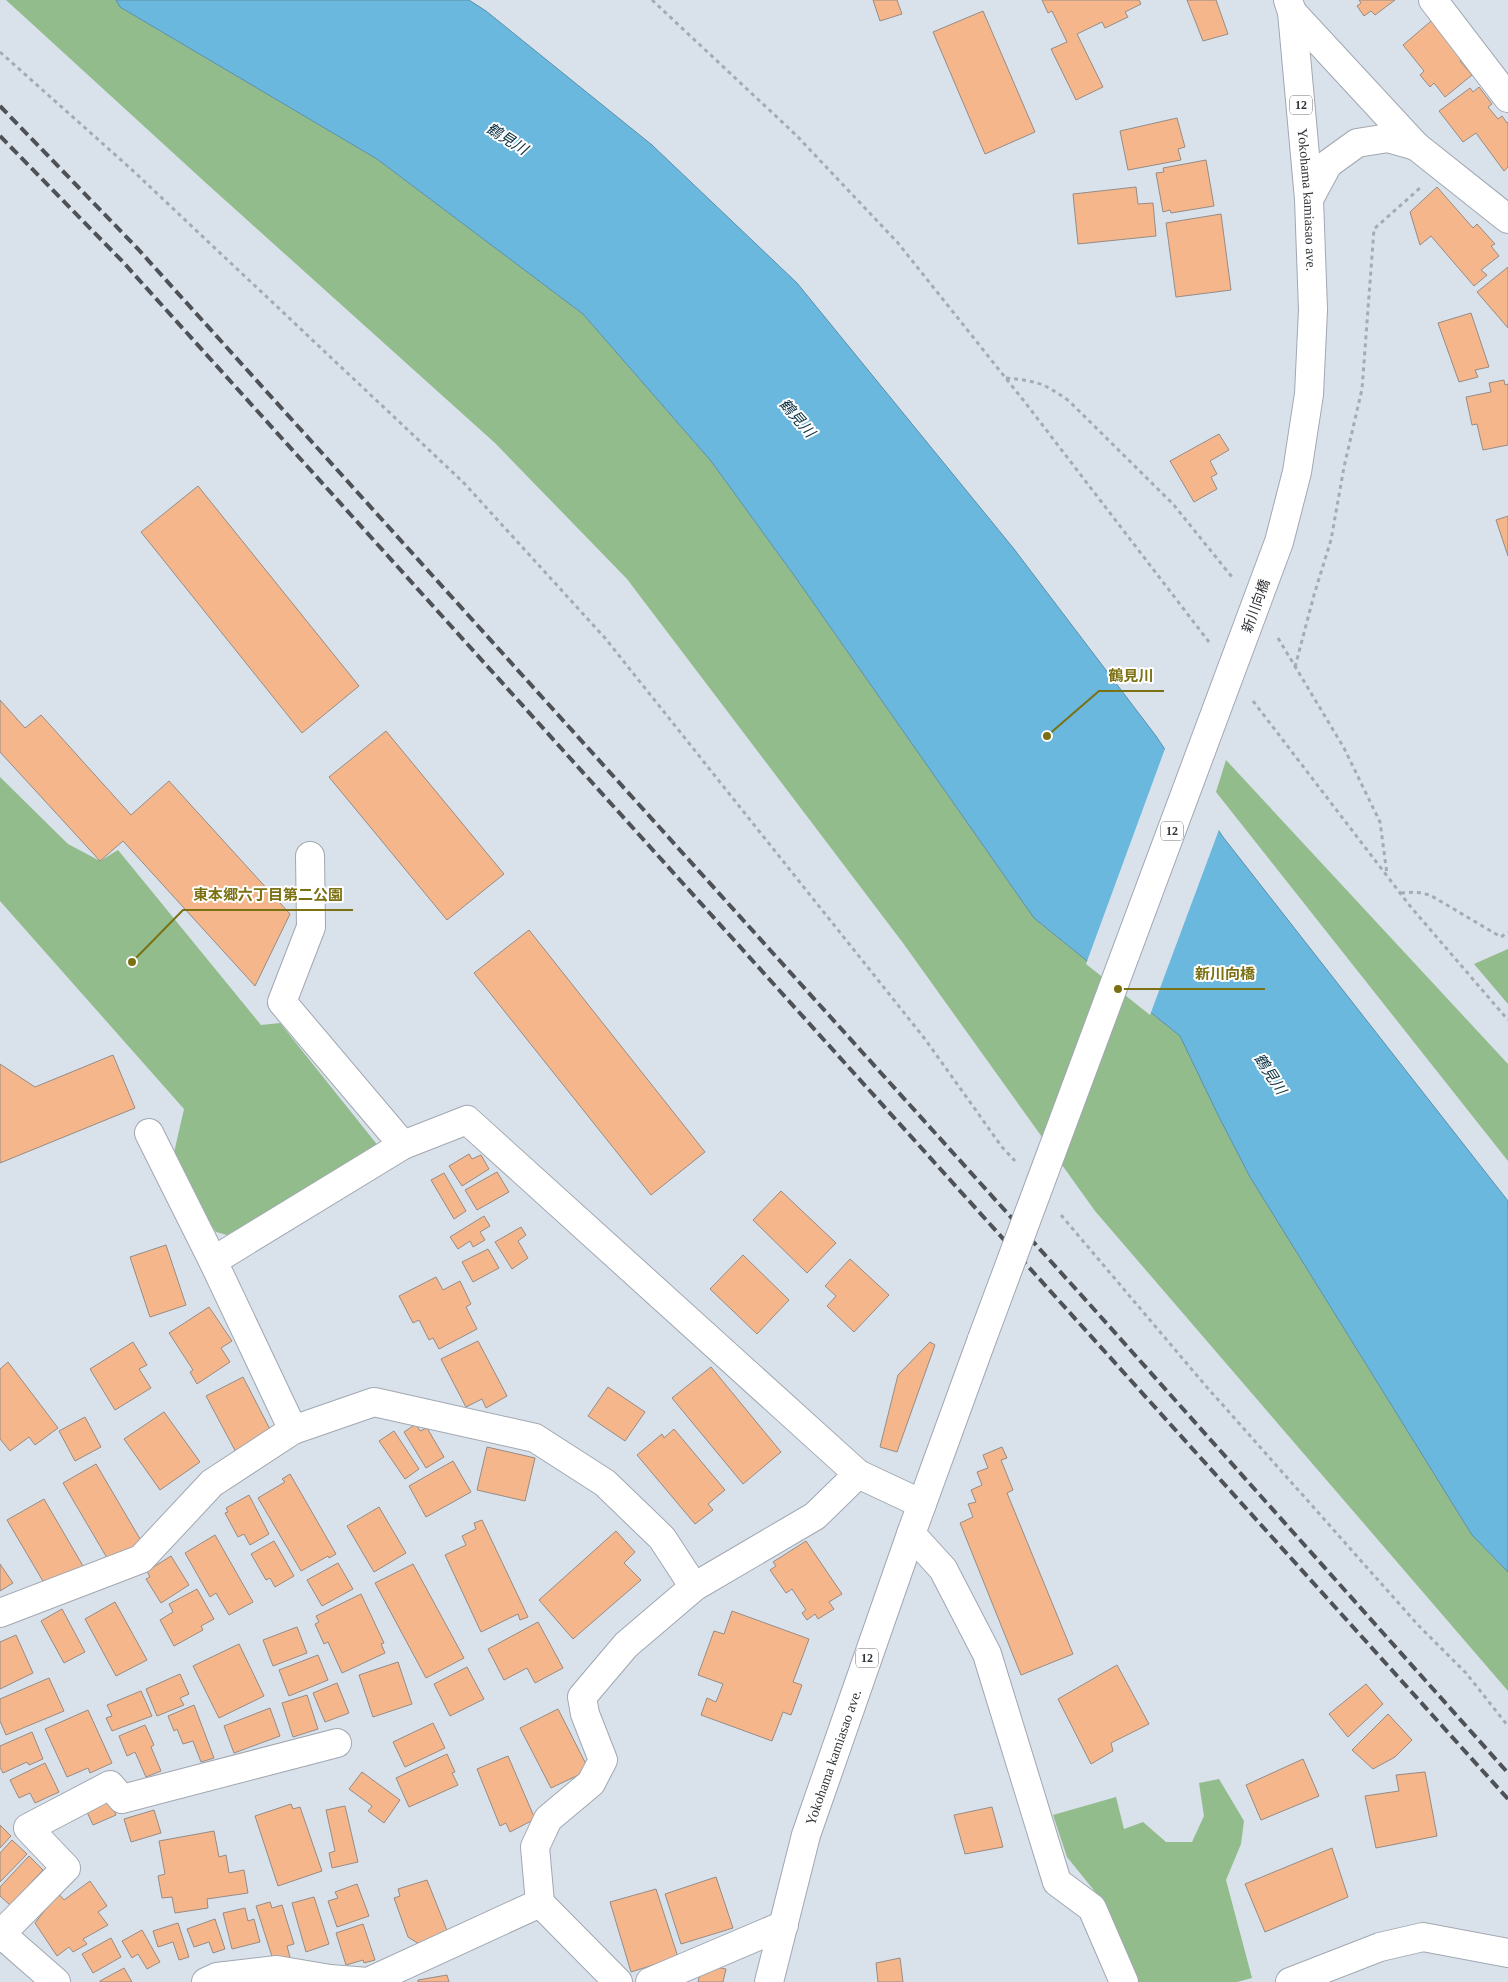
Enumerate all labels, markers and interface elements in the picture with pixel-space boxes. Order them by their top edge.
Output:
road number: 12 [1290,96,1312,114]
water label: 鶴見川 [484,120,532,159]
street label: Yokohama kamiasao ave. [1295,128,1319,271]
water label: 鶴見川 [776,396,819,442]
street label: 新川向橋 [1239,577,1273,635]
callout: 鶴見川 [1099,661,1164,691]
text: 鶴見川 [1108,668,1154,684]
road number: 12 [1161,821,1183,840]
callout: 東本郷六丁目第二公園 [183,880,353,910]
text: 東本郷六丁目第二公園 [193,887,343,903]
callout: 新川向橋 [1185,959,1265,989]
text: 新川向橋 [1195,966,1256,982]
water label: 鶴見川 [1251,1051,1290,1099]
road number: 12 [856,1649,878,1668]
street label: Yokohama kamiasao ave. [803,1687,864,1827]

